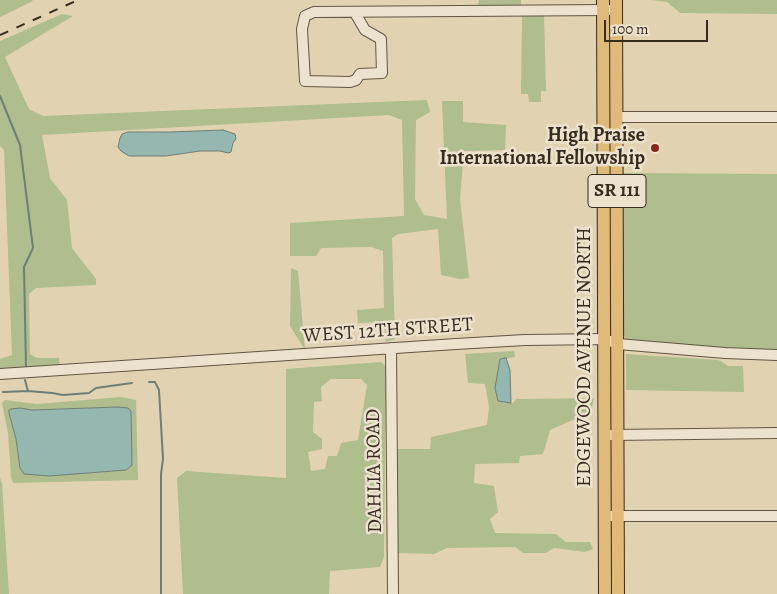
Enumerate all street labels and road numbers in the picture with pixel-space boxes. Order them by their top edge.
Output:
road number: SR 111 [588,175,646,208]
street label: EDGEWOOD AVENUE NORTH [573,227,597,487]
street label: WEST 12TH STREET [302,313,474,349]
street label: DAHLIA ROAD [362,409,388,533]

